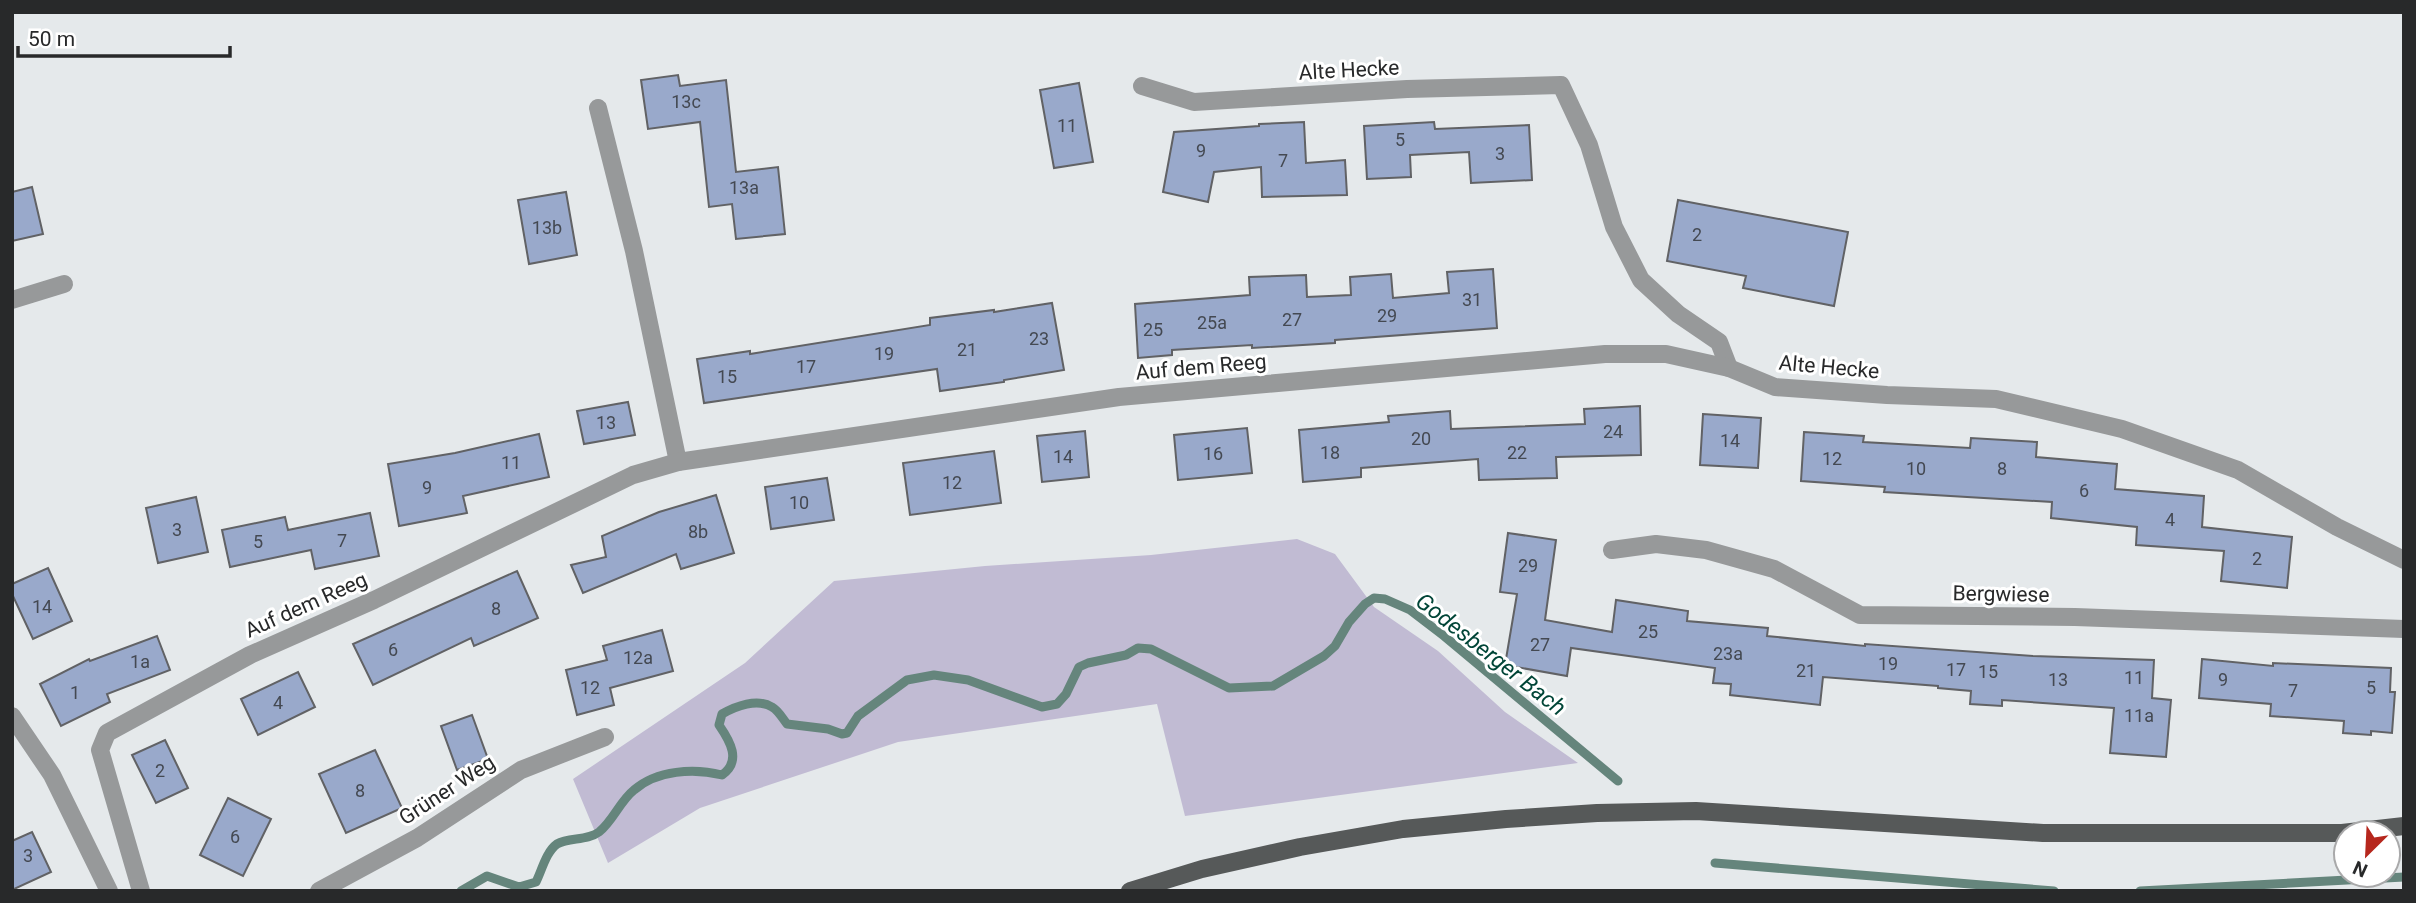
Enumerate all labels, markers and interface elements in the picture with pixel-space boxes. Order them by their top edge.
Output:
scale bar [18,14,229,58]
text: 50 m [28,27,75,51]
street label: Alte Hecke [1298,55,1400,85]
house number: 13c [671,91,701,112]
house number: 11 [1057,115,1077,136]
house number: 5 [1395,129,1405,150]
house number: 9 [1196,140,1206,161]
house number: 3 [1495,143,1505,164]
house number: 7 [1278,150,1288,171]
house number: 13a [729,177,759,198]
house number: 13b [532,217,562,238]
house number: 2 [1692,224,1702,245]
house number: 31 [1462,289,1482,310]
house number: 29 [1377,305,1397,326]
house number: 27 [1282,309,1302,330]
house number: 25a [1197,312,1227,333]
house number: 25 [1143,319,1163,340]
house number: 23 [1029,328,1049,349]
house number: 21 [957,339,977,360]
house number: 19 [874,343,894,364]
street label: Auf dem Reeg [1135,349,1267,385]
street label: Alte Hecke [1778,351,1880,383]
house number: 17 [796,356,816,377]
house number: 15 [717,366,737,387]
house number: 13 [596,412,616,433]
house number: 24 [1603,421,1623,442]
house number: 20 [1411,428,1431,449]
house number: 14 [1720,430,1740,451]
house number: 18 [1320,442,1340,463]
house number: 22 [1507,442,1527,463]
house number: 16 [1203,443,1223,464]
house number: 14 [1053,446,1073,467]
house number: 12 [1822,448,1842,469]
house number: 11 [501,452,521,473]
house number: 10 [1906,458,1926,479]
house number: 8 [1997,458,2007,479]
house number: 12 [942,472,962,493]
house number: 9 [422,477,432,498]
house number: 6 [2079,480,2089,501]
house number: 10 [789,492,809,513]
house number: 4 [2165,509,2175,530]
house number: 3 [172,519,182,540]
house number: 8b [688,521,708,542]
house number: 7 [337,530,347,551]
house number: 5 [253,531,263,552]
house number: 2 [2252,548,2262,569]
house number: 29 [1518,555,1538,576]
street label: Auf dem Reeg [241,567,371,643]
street label: Bergwiese [1952,581,2050,607]
water label: Godesberger Bach [1410,587,1571,721]
house number: 14 [32,596,52,617]
house number: 8 [491,598,501,619]
house number: 25 [1638,621,1658,642]
house number: 27 [1530,634,1550,655]
house number: 6 [388,639,398,660]
house number: 23a [1713,643,1743,664]
house number: 12a [623,647,653,668]
house number: 1a [130,651,150,672]
house number: 19 [1878,653,1898,674]
house number: 17 [1946,659,1966,680]
house number: 21 [1796,660,1816,681]
house number: 15 [1978,661,1998,682]
house number: 11 [2124,667,2144,688]
house number: 13 [2048,669,2068,690]
house number: 9 [2218,669,2228,690]
house number: 12 [580,677,600,698]
house number: 5 [2366,677,2376,698]
house number: 7 [2288,680,2298,701]
house number: 1 [70,682,80,703]
house number: 4 [273,692,283,713]
house number: 11a [2124,705,2154,726]
street label: Grüner Weg [395,750,499,830]
house number: 2 [155,760,165,781]
house number: 8 [355,780,365,801]
north arrow [2332,819,2402,889]
house number: 6 [230,826,240,847]
house number: 3 [23,845,33,866]
text: N [2349,856,2371,882]

